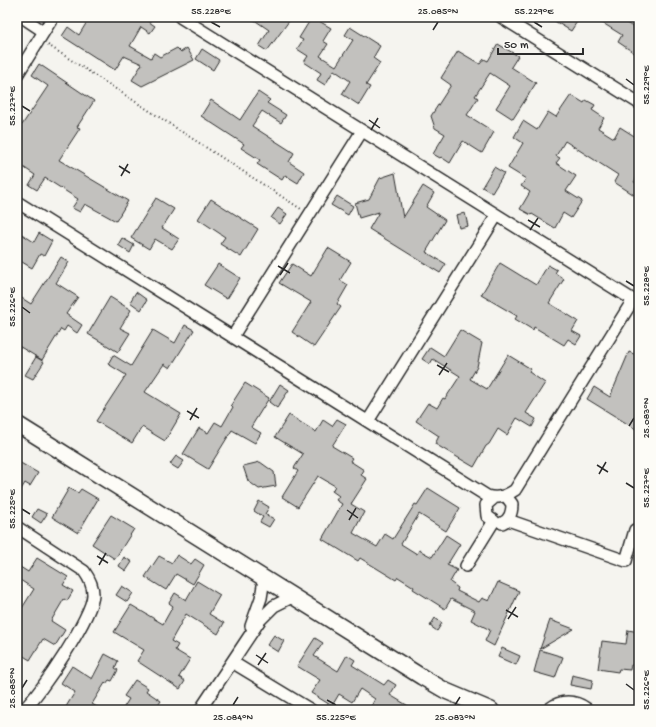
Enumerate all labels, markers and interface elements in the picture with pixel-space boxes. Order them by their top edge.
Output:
text: 55.228°E [191,6,232,18]
text: 25.085°N [418,6,459,18]
text: 55.229°E [514,6,554,18]
scale bar [498,30,583,56]
text: 50 m [504,39,529,53]
text: 55.229°E [641,65,653,105]
text: 55.227°E [7,86,19,126]
text: 55.228°E [641,265,653,306]
text: 55.226°E [7,287,19,327]
text: 25.083°N [641,397,653,438]
text: 55.227°E [641,468,653,508]
text: 55.225°E [7,489,19,529]
text: 25.085°N [7,667,19,708]
text: 55.226°E [641,670,653,710]
text: 25.084°N [213,712,254,724]
text: 55.225°E [316,712,356,724]
text: 25.083°N [435,712,476,724]

